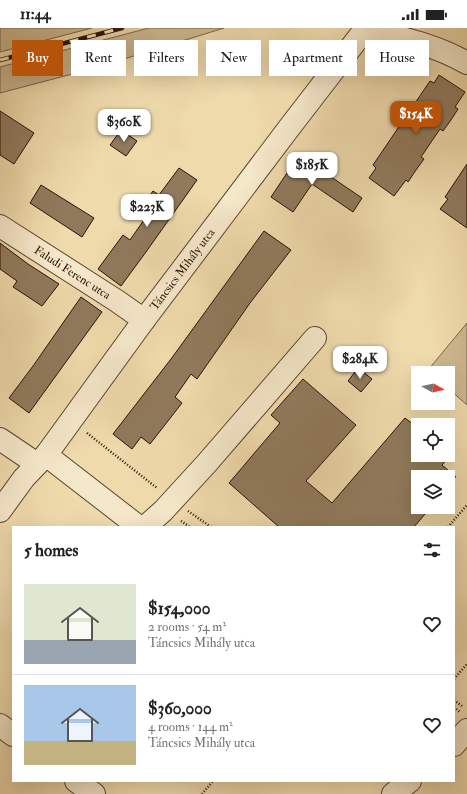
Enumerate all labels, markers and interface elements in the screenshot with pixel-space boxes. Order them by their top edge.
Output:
text: 11:44 [20,5,51,24]
chip: Buy [12,40,63,76]
chip: Rent [71,40,126,76]
chip: Filters [134,40,198,76]
chip: New [206,40,261,76]
chip: Apartment [269,40,357,76]
chip: House [365,40,429,76]
pin: $154K [388,101,444,135]
text: $154K [399,106,433,122]
pin: $360K [96,109,152,143]
text: $360K [107,114,141,130]
pin: $185K [284,152,340,186]
text: $185K [296,157,328,173]
pin: $223K [119,194,175,228]
text: $223K [130,199,164,215]
street label: Táncsics Mihály utca [146,224,219,313]
street label: Faludi Ferenc utca [31,242,114,303]
pin: $284K [332,346,388,380]
text: $284K [342,351,378,367]
north arrow [411,366,455,410]
map controls [411,366,455,514]
button: locate [411,418,455,462]
button: layers [411,470,455,514]
icon: filters [421,539,443,561]
text: 5 homes [24,540,78,561]
text: $154,000 [148,598,210,619]
icon: home [56,600,104,648]
icon: heart [421,613,443,635]
text: 2 rooms · 54 m² [148,619,226,635]
text: Táncsics Mihály utca [148,635,255,651]
text: $360,000 [148,698,212,719]
icon: home [56,701,104,749]
icon: heart [421,714,443,736]
text: 4 rooms · 144 m² [148,719,233,735]
text: Táncsics Mihály utca [148,735,255,751]

